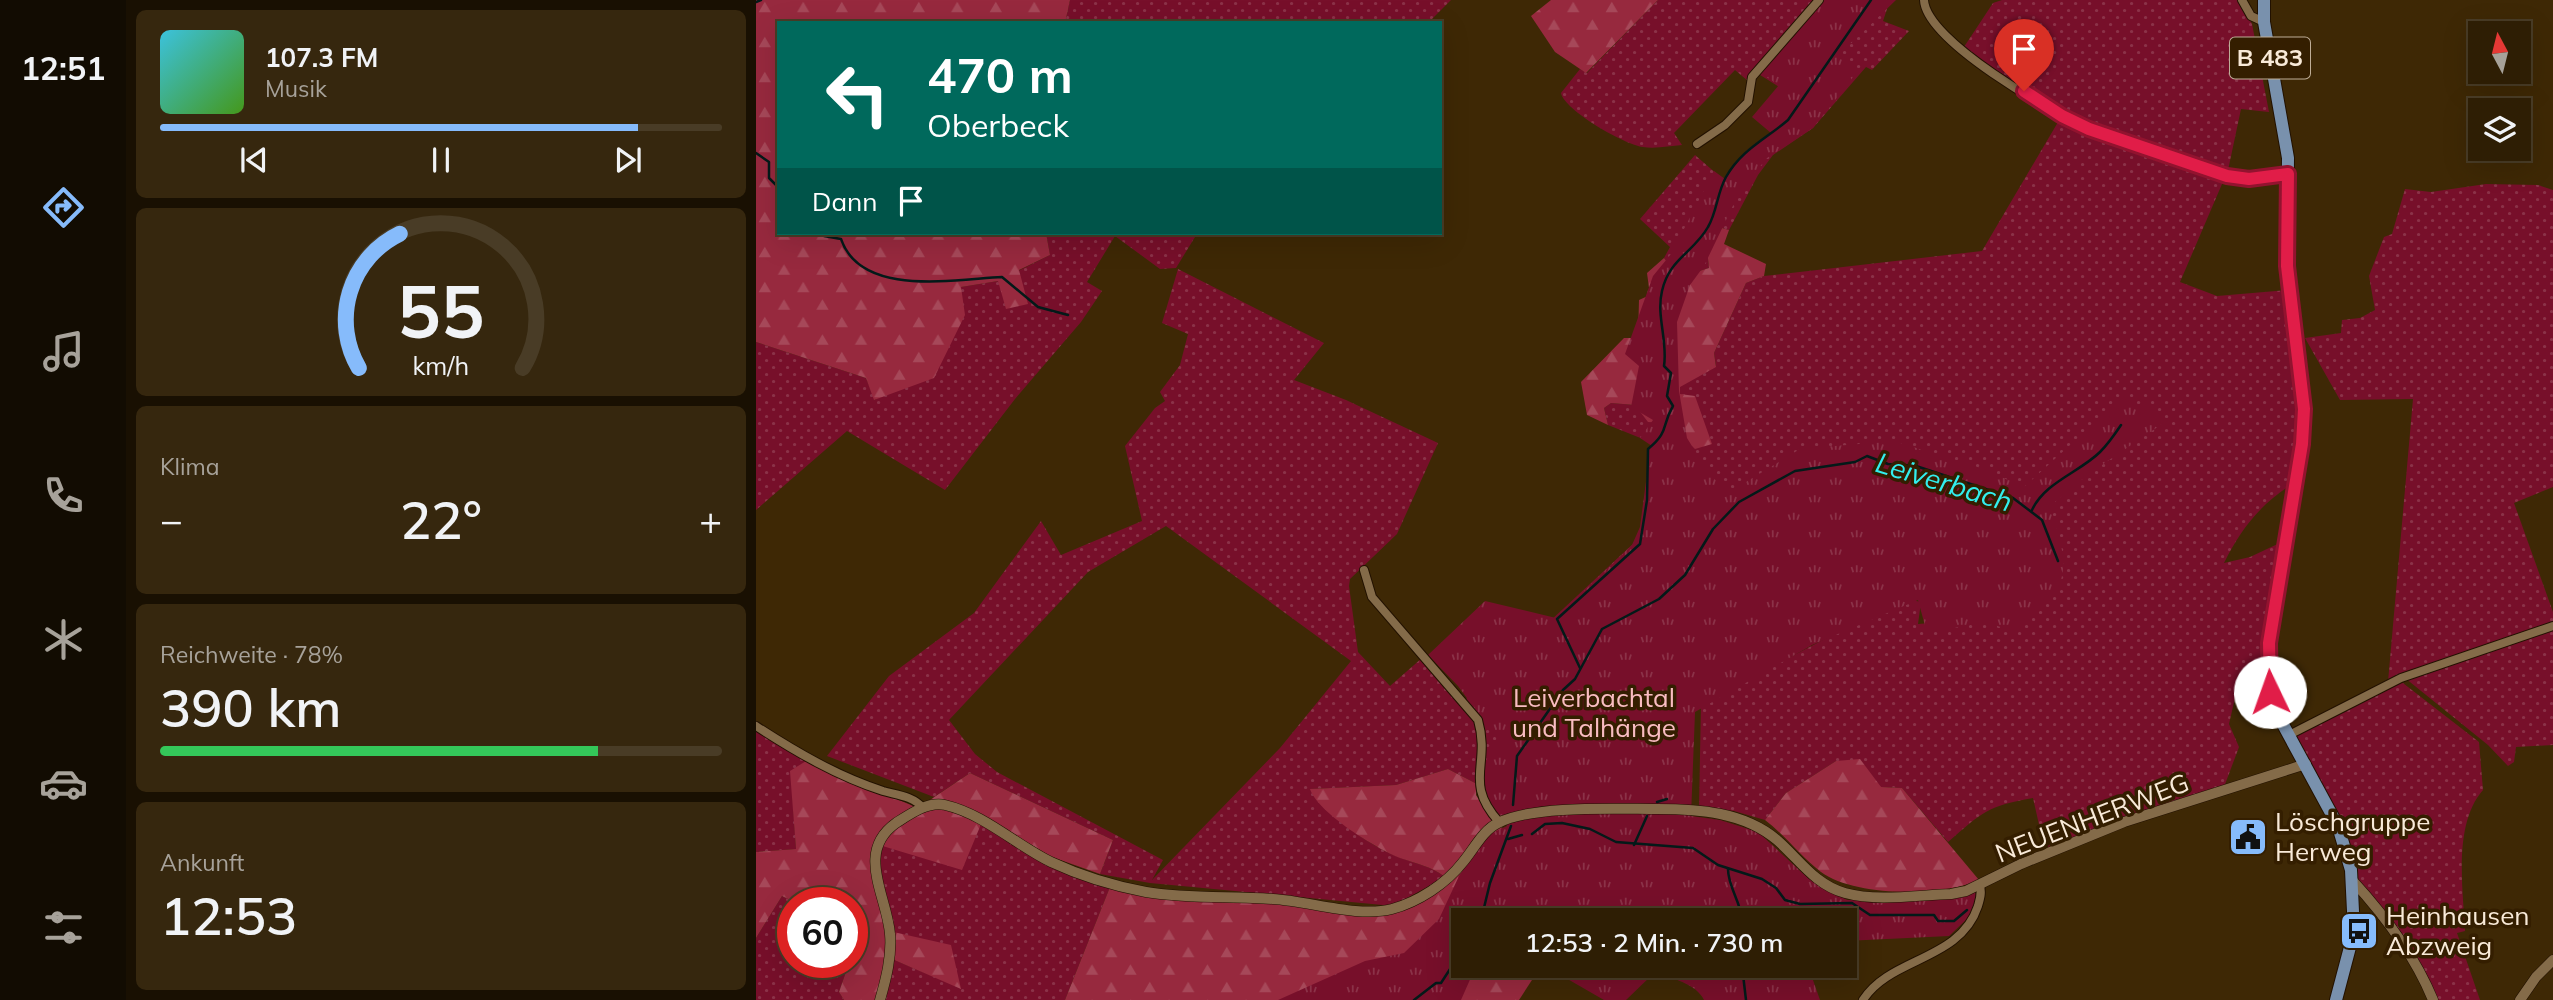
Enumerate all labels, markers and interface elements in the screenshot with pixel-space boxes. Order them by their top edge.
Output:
pin [1994,19,2054,91]
north arrow [2468,21,2530,84]
map controls [2468,21,2531,161]
icon: arrive [2005,30,2043,68]
road number: B 483 [2230,38,2310,78]
text: 107.3 FM [265,41,378,74]
text: 470 m [927,44,1073,105]
text: 12:51 [21,48,105,88]
icon: left [812,49,903,140]
text: Musik [265,74,327,103]
button: layers [2468,98,2531,161]
text: Oberbeck [927,105,1069,145]
icon: previous [235,141,273,179]
icon: pause [422,141,460,179]
icon: next [609,141,647,179]
icon: arrive [892,182,930,220]
icon: directions [39,183,88,232]
text: Dann [812,185,878,218]
text: 55 [397,265,485,356]
icon: music [39,327,88,376]
text: km/h [413,350,469,381]
water label: Leiverbach [1872,444,2017,519]
text: Klima [160,452,220,481]
icon: phone [39,471,88,520]
text: 22° [400,487,482,552]
text: − [160,496,183,544]
text: + [699,496,722,544]
icon: climate [39,615,88,664]
text: Reichweite · 78% [160,640,343,669]
position arrow [2233,655,2307,729]
text: 390 km [160,675,341,740]
park label: Leiverbachtal und Talhänge [1512,681,1676,744]
icon: car [39,759,88,808]
street label: NEUENHERWEG [1990,765,2193,870]
place label: Löschgruppe Herweg [2275,805,2430,868]
public building icon: Löschgruppe Herweg [2227,816,2269,858]
text: Ankunft [160,848,244,877]
text: 12:53 [160,883,297,948]
speed limit sign: 60 [777,887,868,978]
place label: Heinhausen Abzweig [2386,899,2530,962]
icon: filters [39,903,88,952]
bus stop icon: Heinhausen Abzweig [2338,910,2380,952]
text: 12:53 · 2 Min. · 730 m [1525,926,1783,959]

